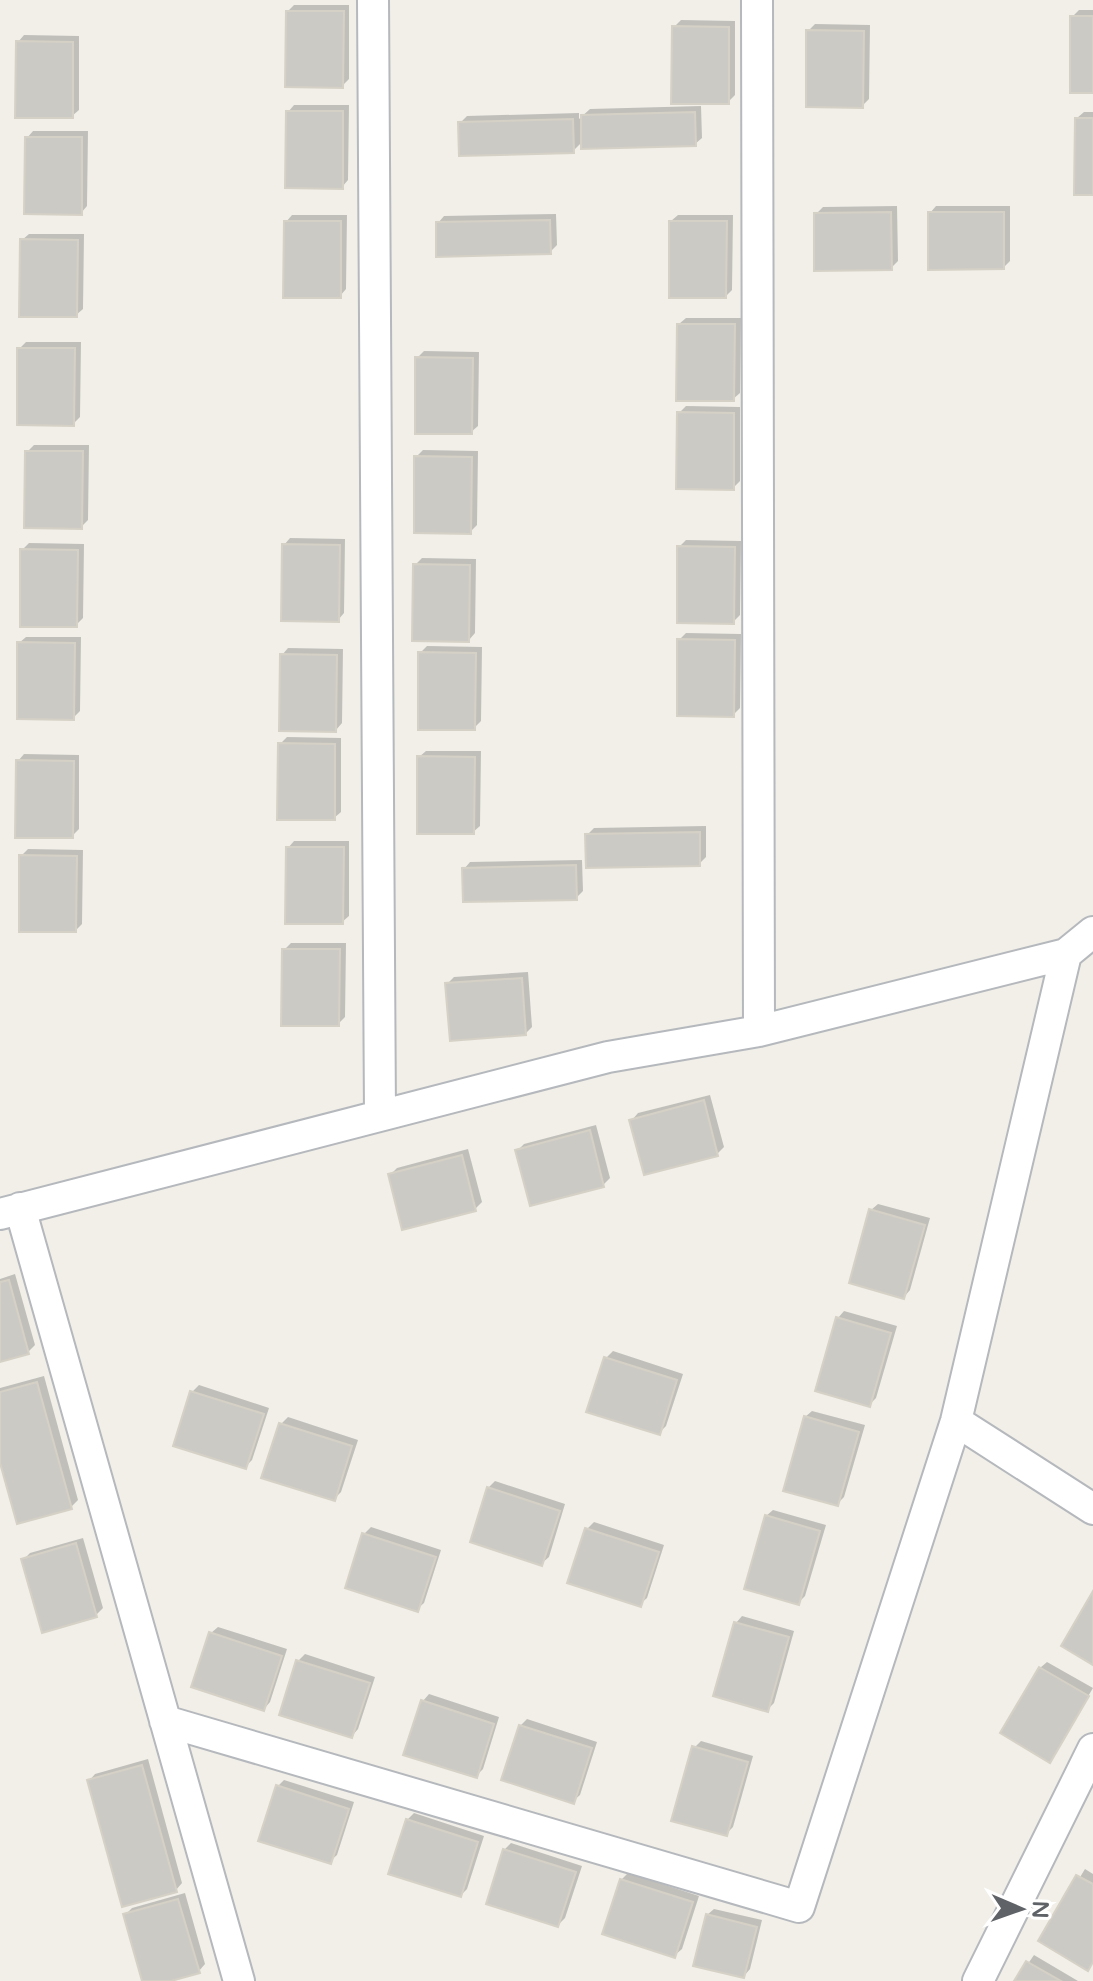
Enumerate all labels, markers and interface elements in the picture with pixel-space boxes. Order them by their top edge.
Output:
north arrow [981,1869,1061,1949]
text: N [1027,1900,1053,1919]

